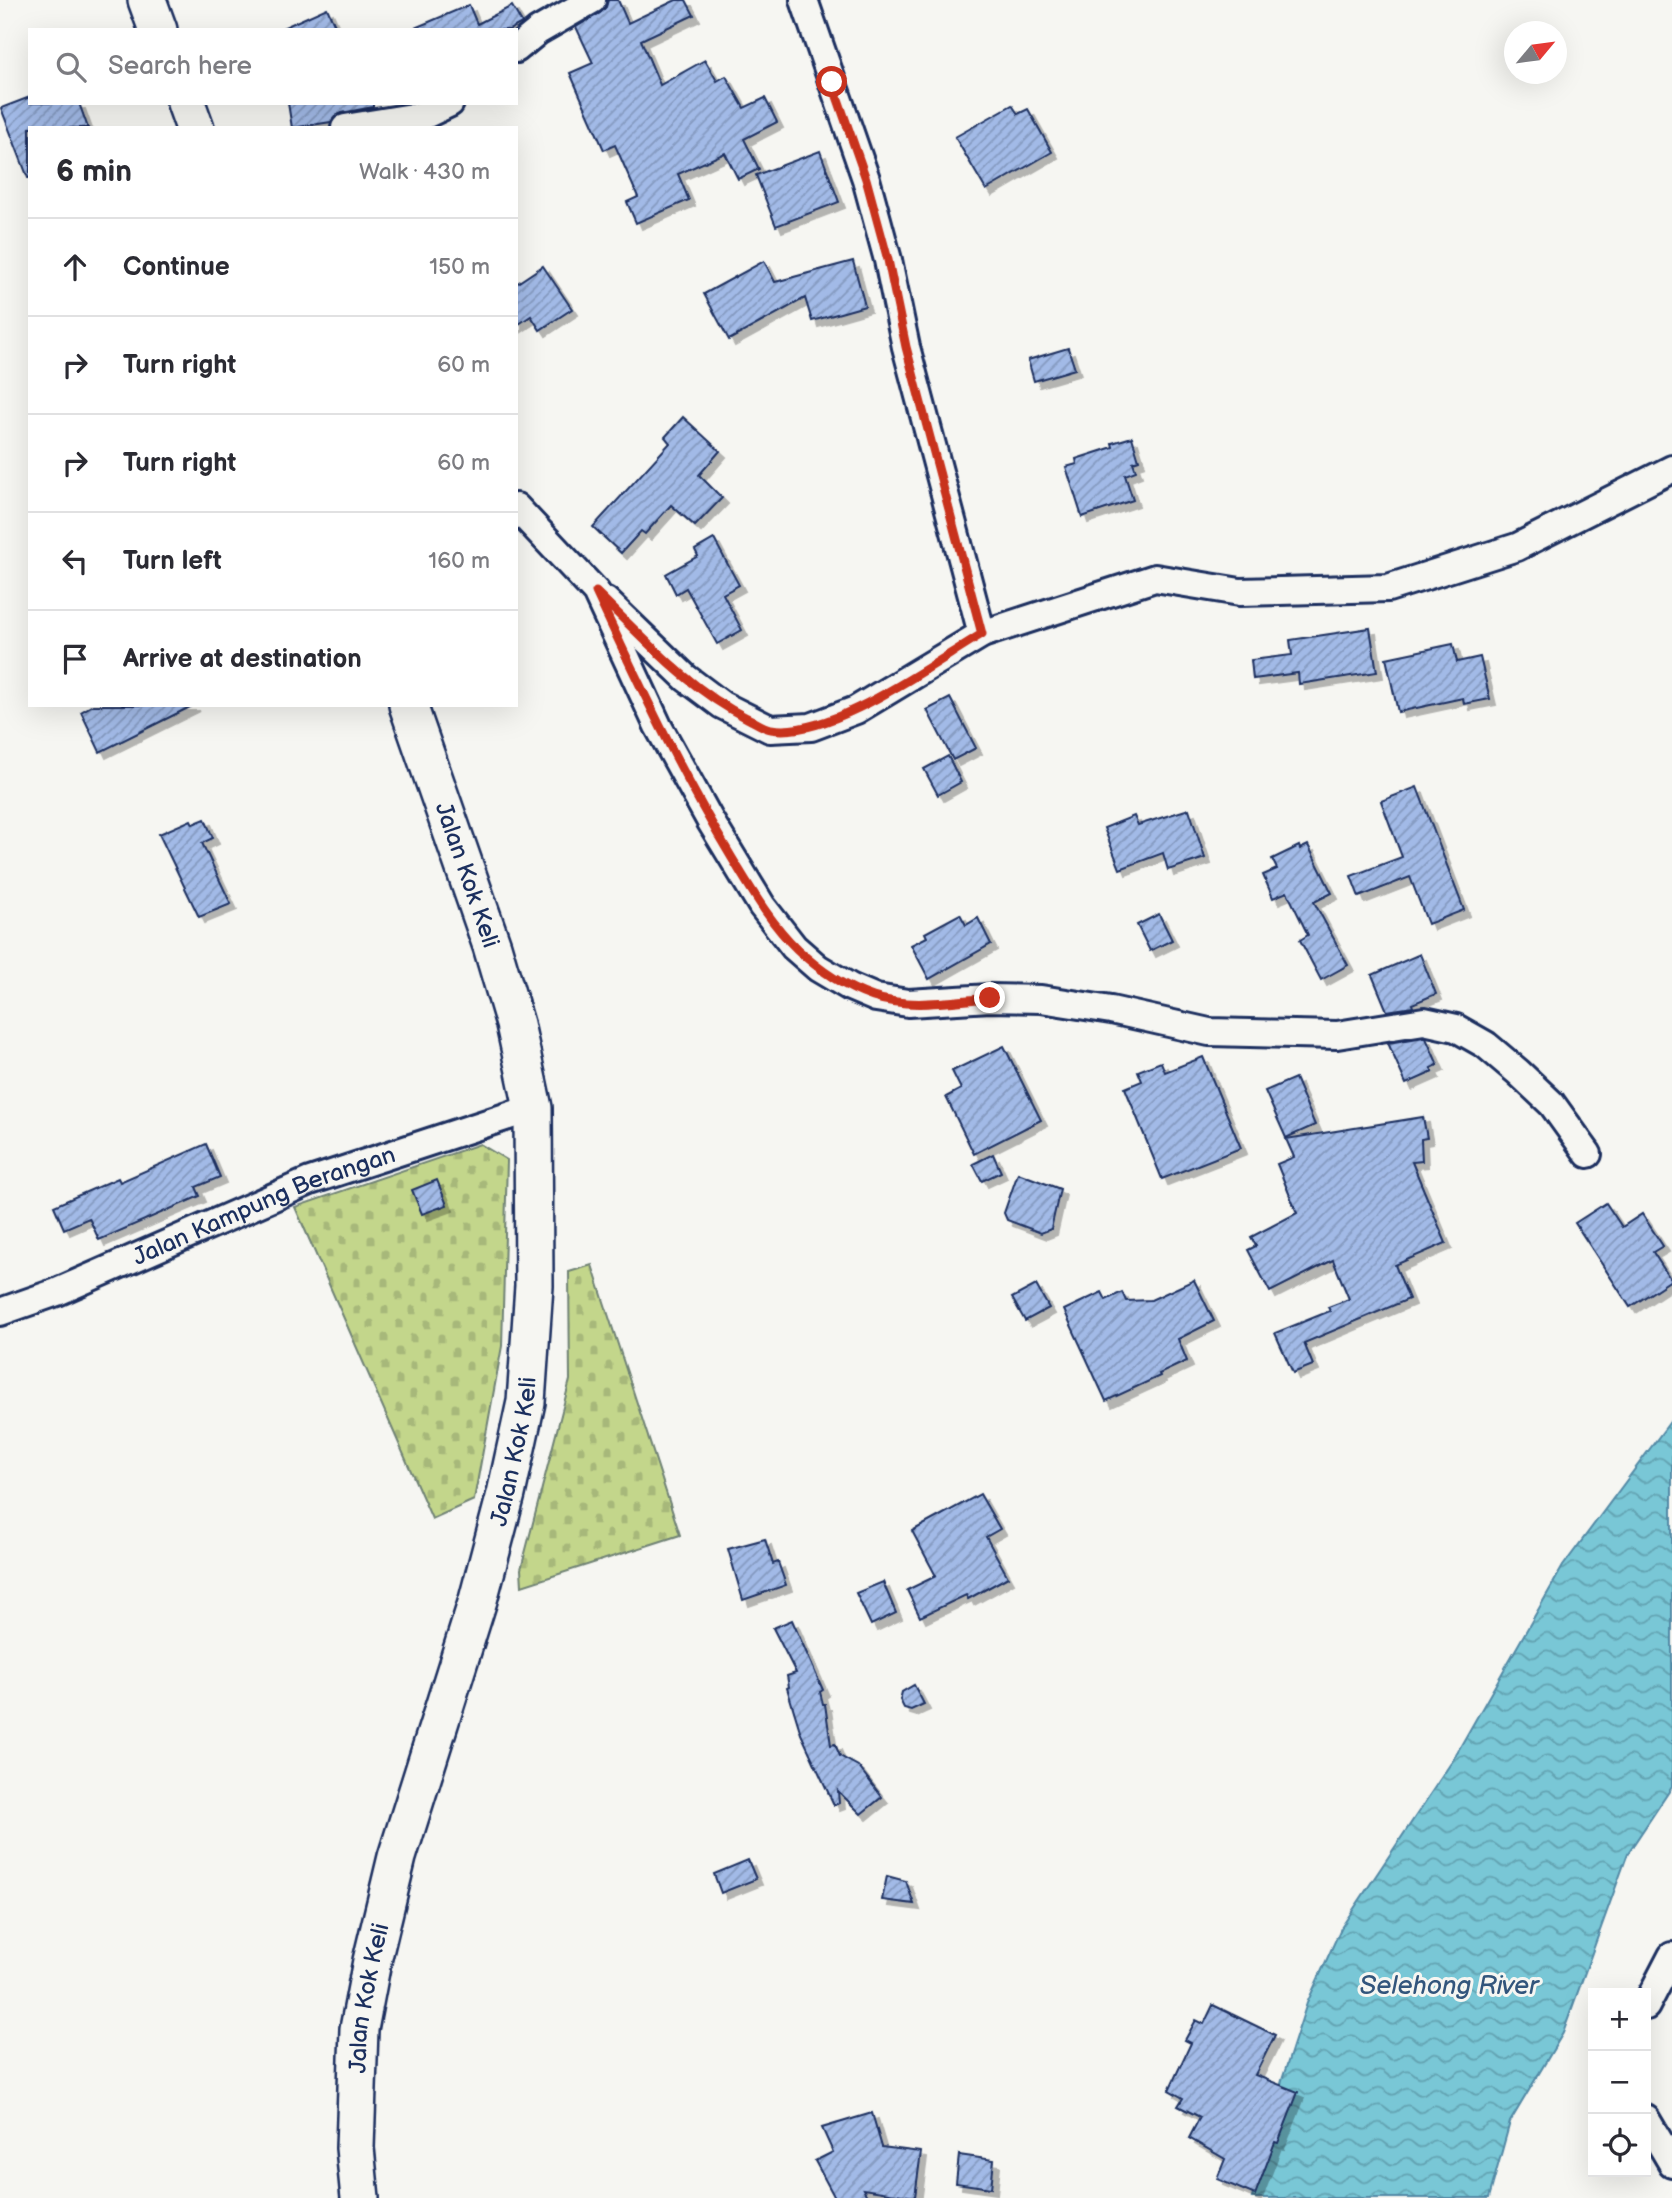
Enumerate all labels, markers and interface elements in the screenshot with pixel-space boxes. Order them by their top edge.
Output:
north arrow [1504,21,1567,84]
search box [28,28,518,105]
icon: search [52,48,90,86]
text: Search here [108,51,252,82]
route start [816,66,847,97]
text: 6 min [56,154,132,190]
text: Walk · 430 m [359,158,490,186]
icon: ahead [56,248,94,286]
text: Continue [123,252,230,283]
text: 150 m [429,253,490,281]
icon: right [56,346,94,384]
text: Turn right [123,350,236,381]
text: 60 m [437,351,490,379]
icon: right [56,444,94,482]
text: Turn right [123,448,236,479]
text: 60 m [437,449,490,477]
icon: left [56,542,94,580]
text: Turn left [123,546,222,577]
text: 160 m [428,547,490,575]
icon: arrive [56,640,94,678]
text: Arrive at destination [123,644,362,675]
street label: Jalan Kok Keli [429,798,505,952]
route end [974,982,1005,1013]
street label: Jalan Kampung Berangan [128,1140,399,1272]
street label: Jalan Kok Keli [484,1376,542,1529]
street label: Jalan Kok Keli [343,1920,395,2074]
water label: Selehong River [1360,1971,1540,2002]
map controls [1588,1988,1651,2177]
button: + [1588,1988,1651,2051]
button: − [1588,2051,1651,2114]
button: locate [1588,2114,1651,2177]

